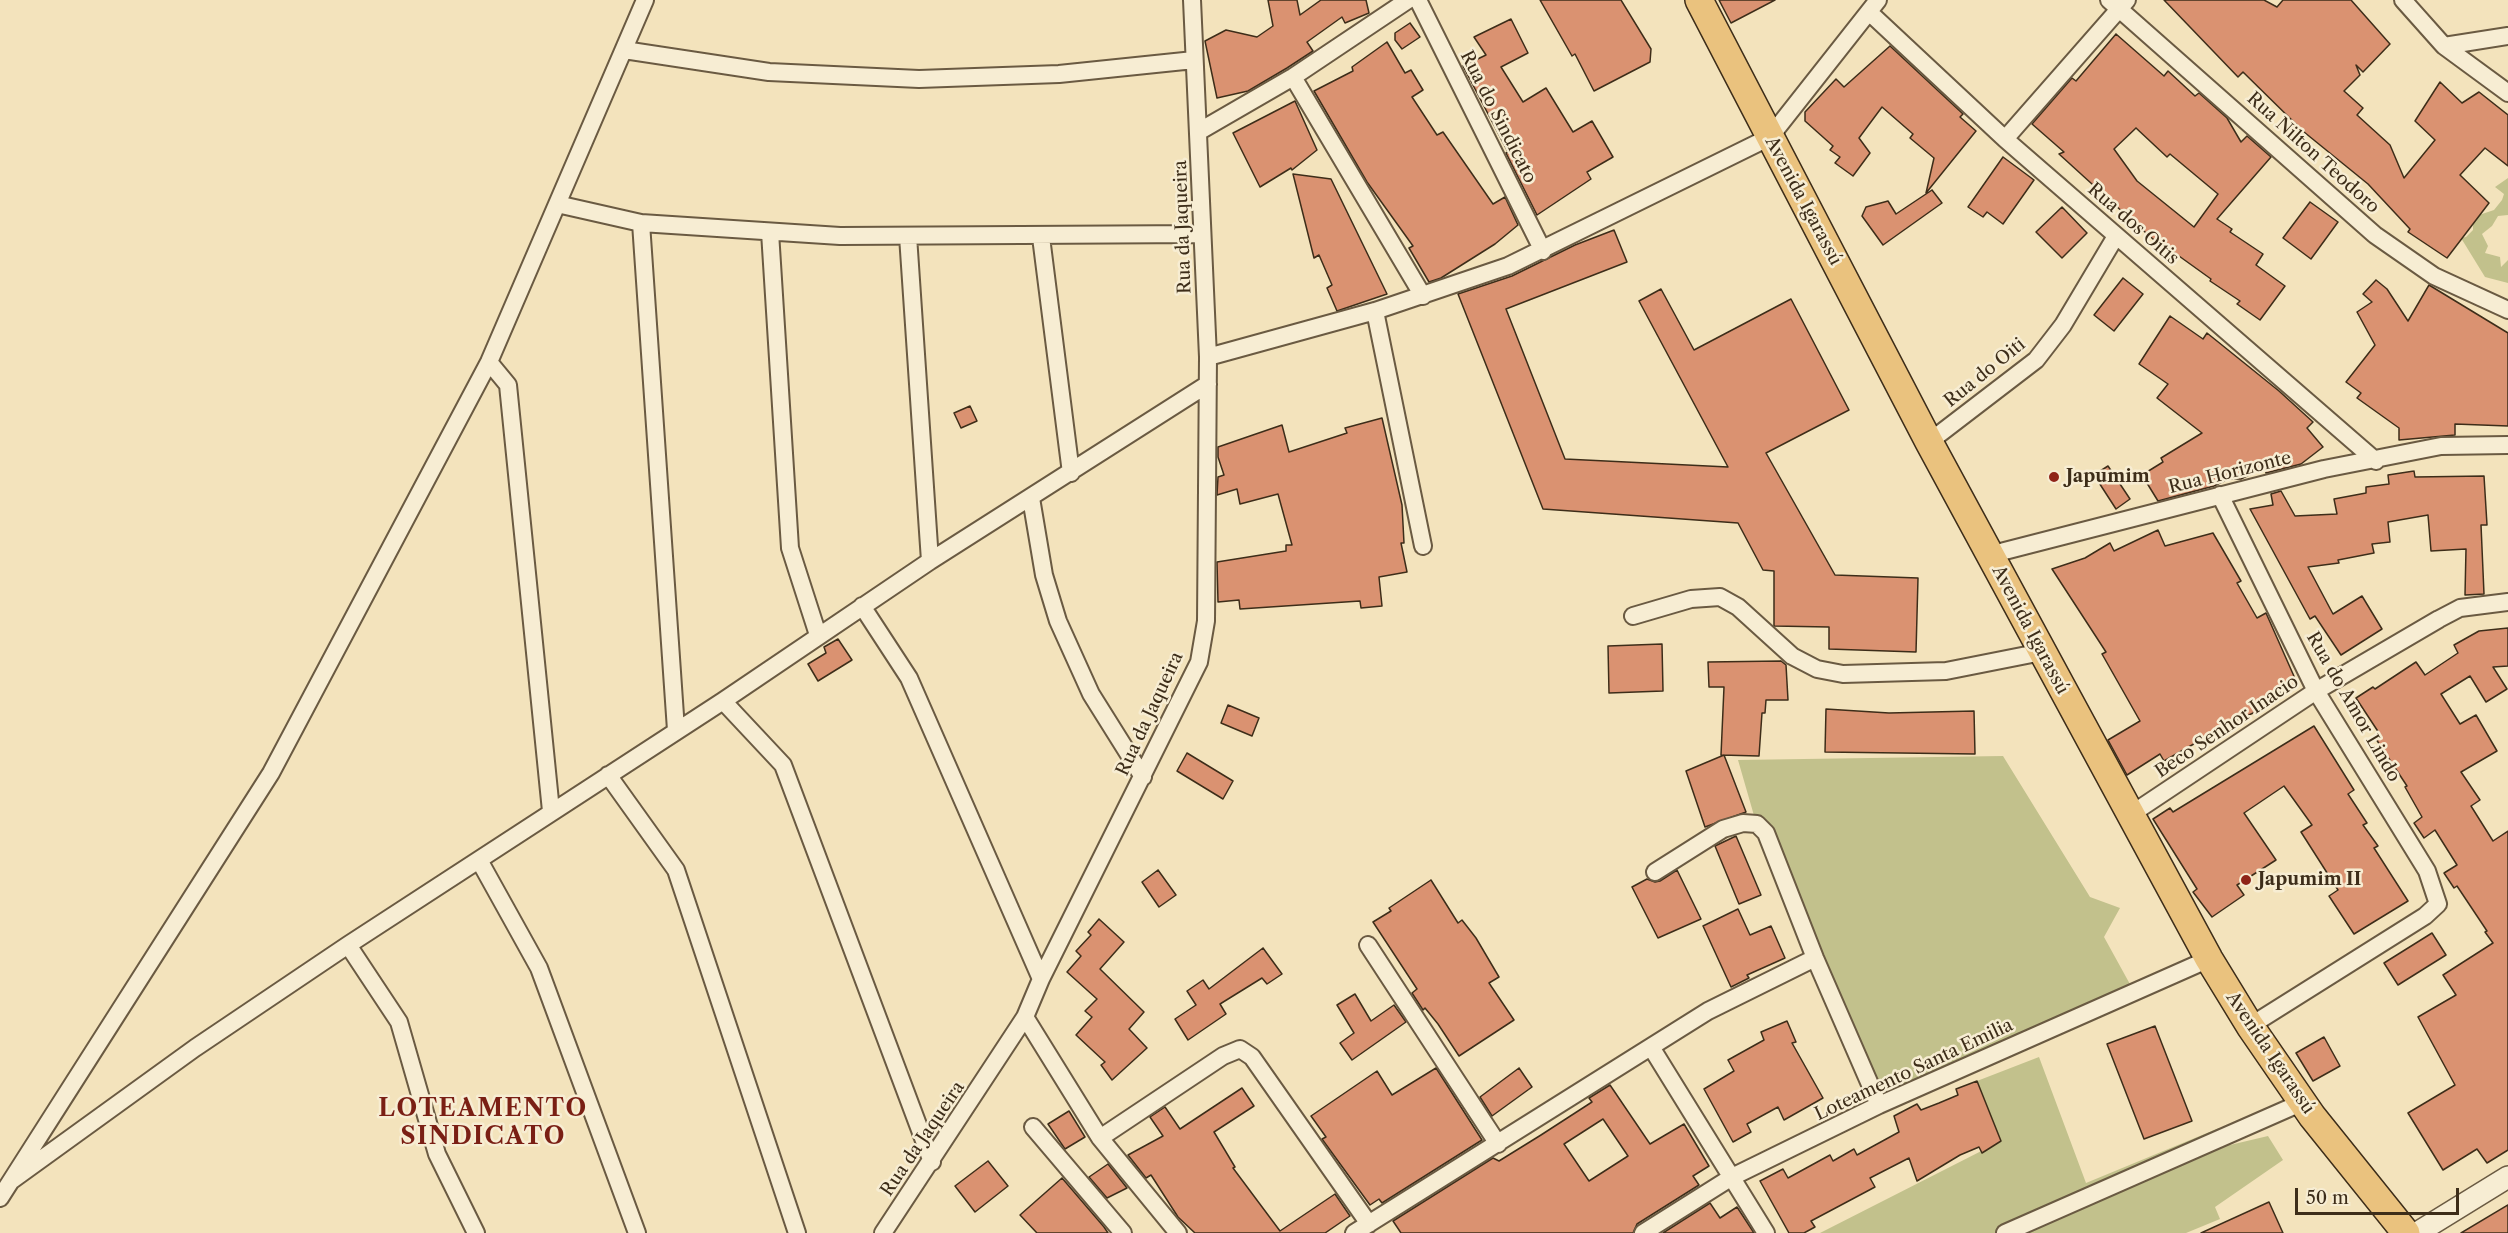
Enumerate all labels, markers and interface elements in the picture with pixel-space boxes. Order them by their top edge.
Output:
street label: Rua do Sindicato [1455,47,1541,187]
street label: Rua Nilton Teodoro [2242,88,2384,218]
street label: Avenida Igarassú [1760,133,1846,269]
street label: Rua da Jaqueira [1170,160,1196,294]
street label: Rua dos Oitis [2083,179,2183,269]
street label: Rua do Oiti [1940,334,2030,412]
street label: Rua Horizonte [2166,447,2294,499]
place label: Japumim [2066,466,2150,488]
marker: Japumim [2047,470,2061,484]
street label: Avenida Igarassú [1987,562,2073,698]
street label: Rua do Amor Lindo [2301,628,2405,786]
street label: Rua da Jaqueira [1112,649,1188,779]
street label: Beco Senhor Inacio [2151,671,2303,783]
place label: Japumim II [2258,869,2361,891]
marker: Japumim II [2239,873,2253,887]
street label: Avenida Igarassú [2221,988,2319,1118]
street label: Loteamento Santa Emilia [1811,1015,2017,1125]
street label: Rua da Jaqueira [877,1077,969,1201]
district label: LOTEAMENTO SINDICATO [378,1095,588,1151]
scale bar [2298,1176,2462,1214]
text: 50 m [2306,1187,2349,1209]

